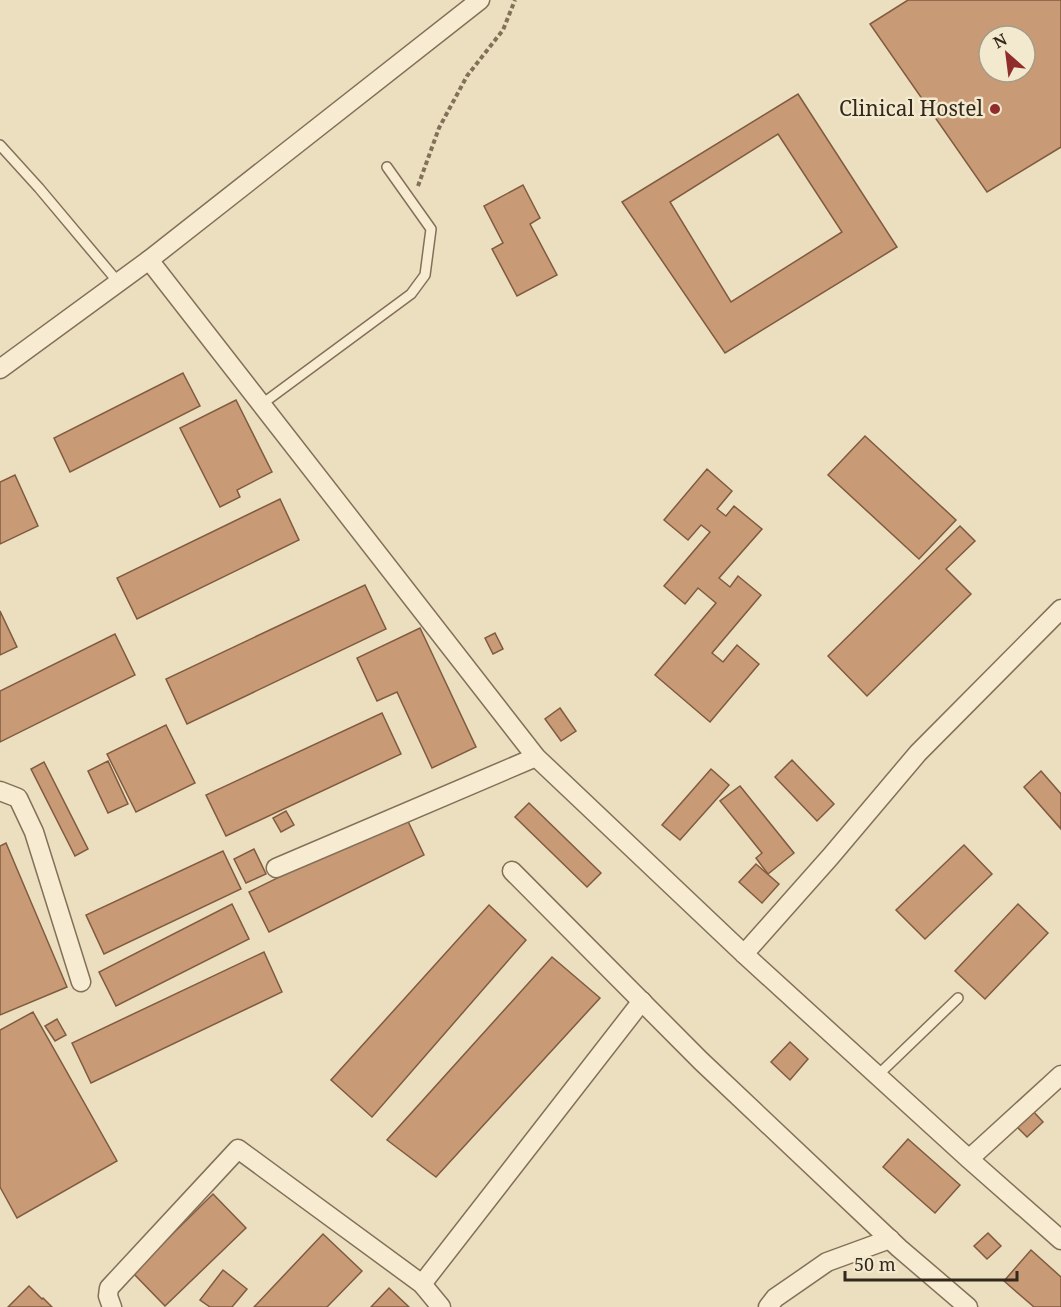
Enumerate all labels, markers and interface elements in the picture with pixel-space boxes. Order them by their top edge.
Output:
north arrow [977,24,1037,84]
text: N [989,28,1011,53]
place label: Clinical Hostel [839,94,983,122]
marker: Clinical Hostel [988,102,1002,116]
scale bar [845,1244,1018,1282]
text: 50 m [854,1252,896,1276]

